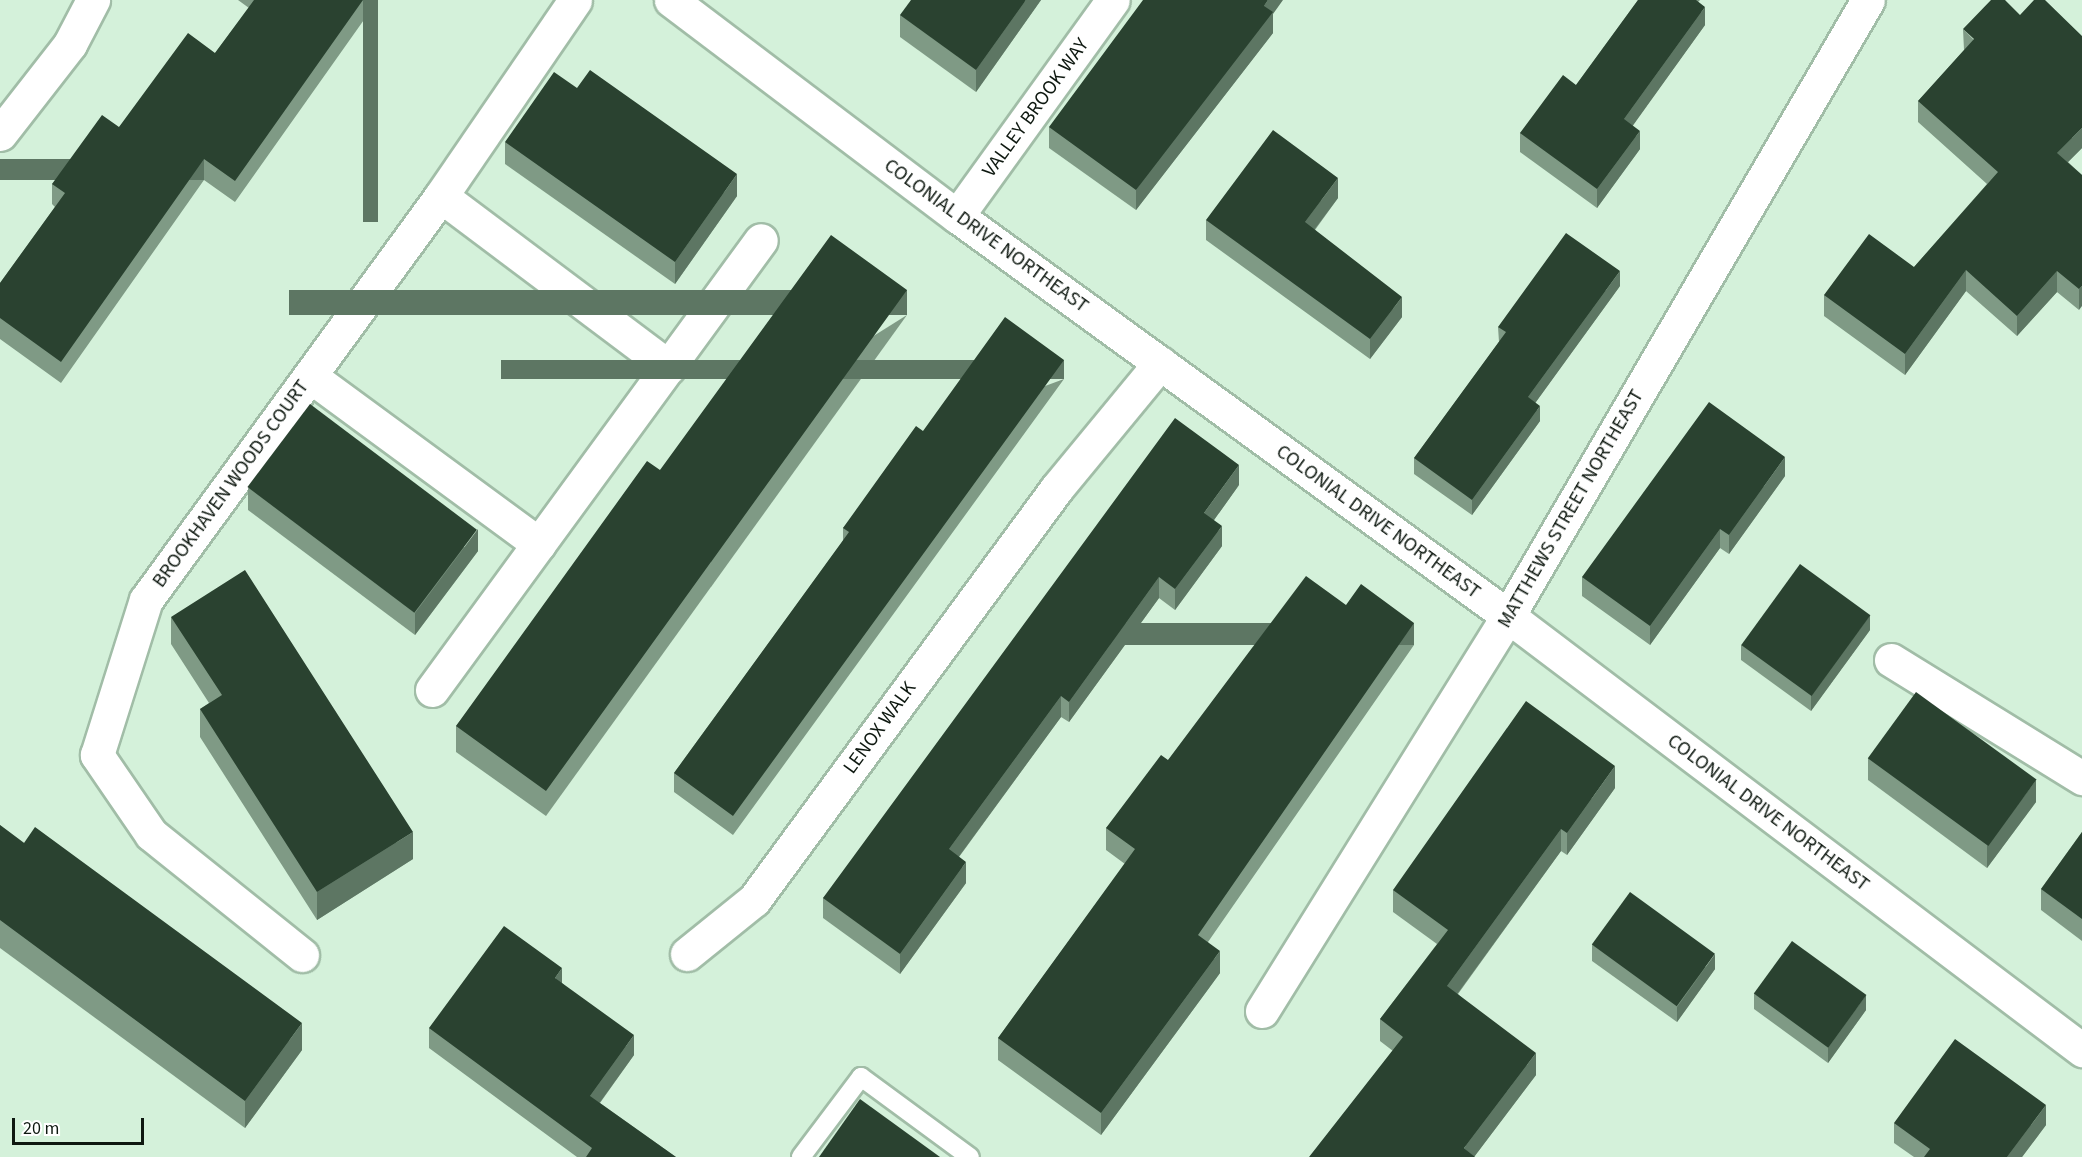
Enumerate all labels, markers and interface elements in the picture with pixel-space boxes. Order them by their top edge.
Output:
street label: VALLEY BROOK WAY [978,34,1094,182]
street label: COLONIAL DRIVE NORTHEAST [879,154,1093,318]
street label: BROOKHAVEN WOODS COURT [148,376,314,592]
street label: MATTHEWS STREET NORTHEAST [1493,386,1649,632]
street label: COLONIAL DRIVE NORTHEAST [1271,440,1485,604]
street label: LENOX WALK [838,677,922,779]
street label: COLONIAL DRIVE NORTHEAST [1662,729,1874,897]
scale bar [15,1106,147,1144]
text: 20 m [23,1116,59,1141]

